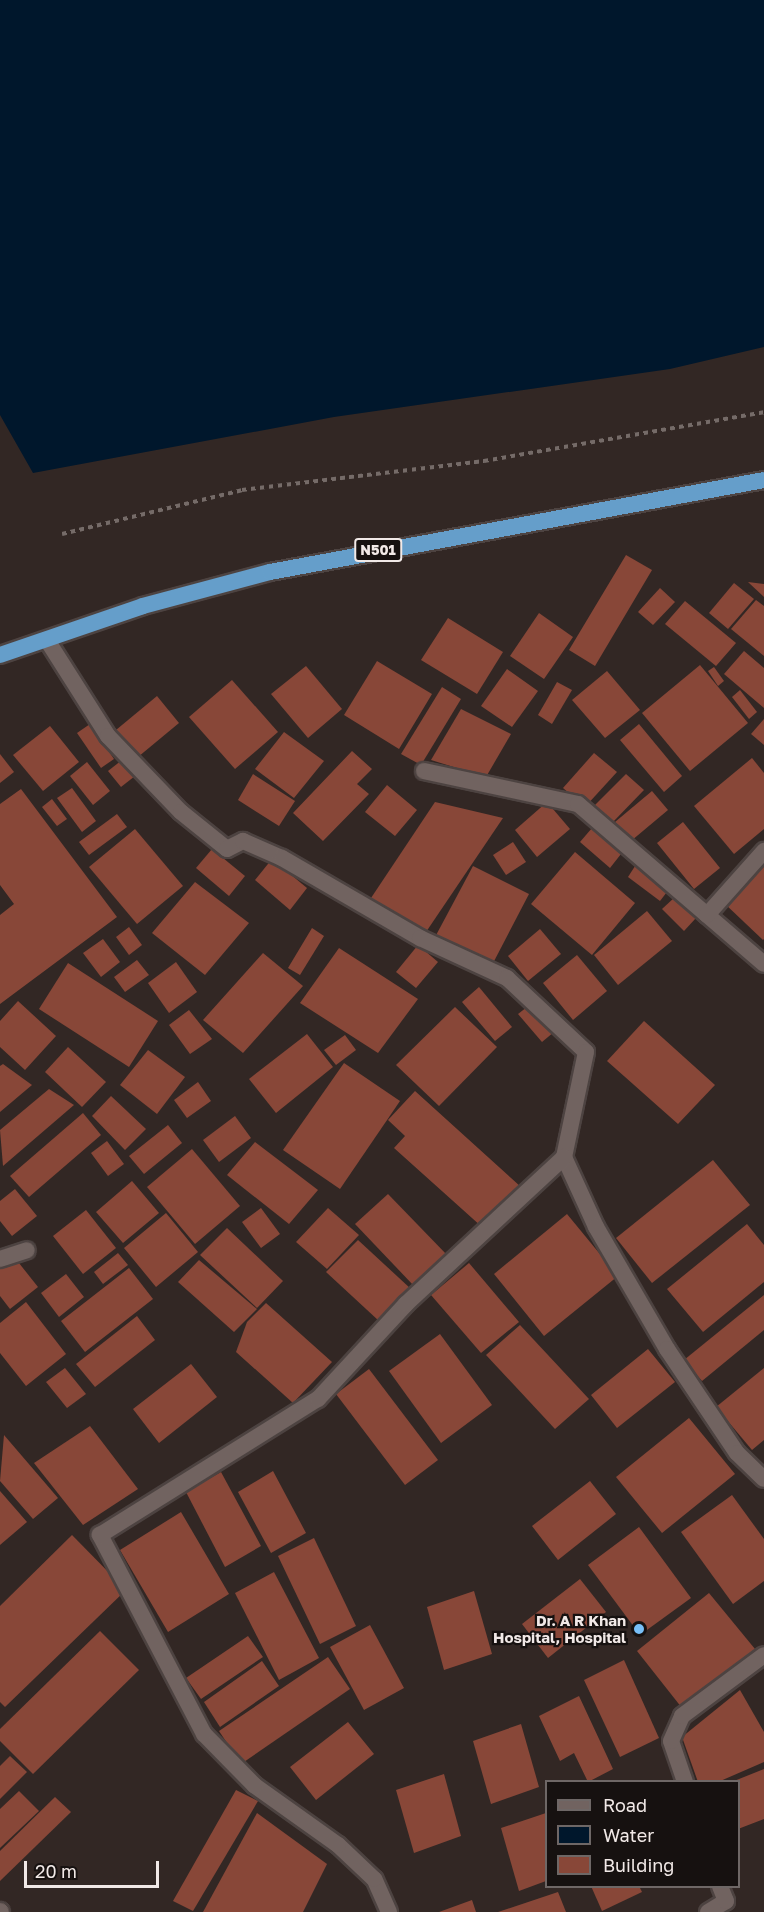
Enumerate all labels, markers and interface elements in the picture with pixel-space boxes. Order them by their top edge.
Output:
road number: N501 [354,539,402,561]
place label: Dr. A R Khan Hospital, Hospital [493,1611,626,1646]
marker: Dr. A R Khan Hospital, Hospital [630,1620,648,1638]
legend [545,1780,740,1888]
text: Road [603,1794,647,1816]
text: Water [603,1824,654,1846]
scale bar [27,1849,162,1887]
text: Building [603,1854,674,1876]
text: 20 m [35,1860,77,1882]

